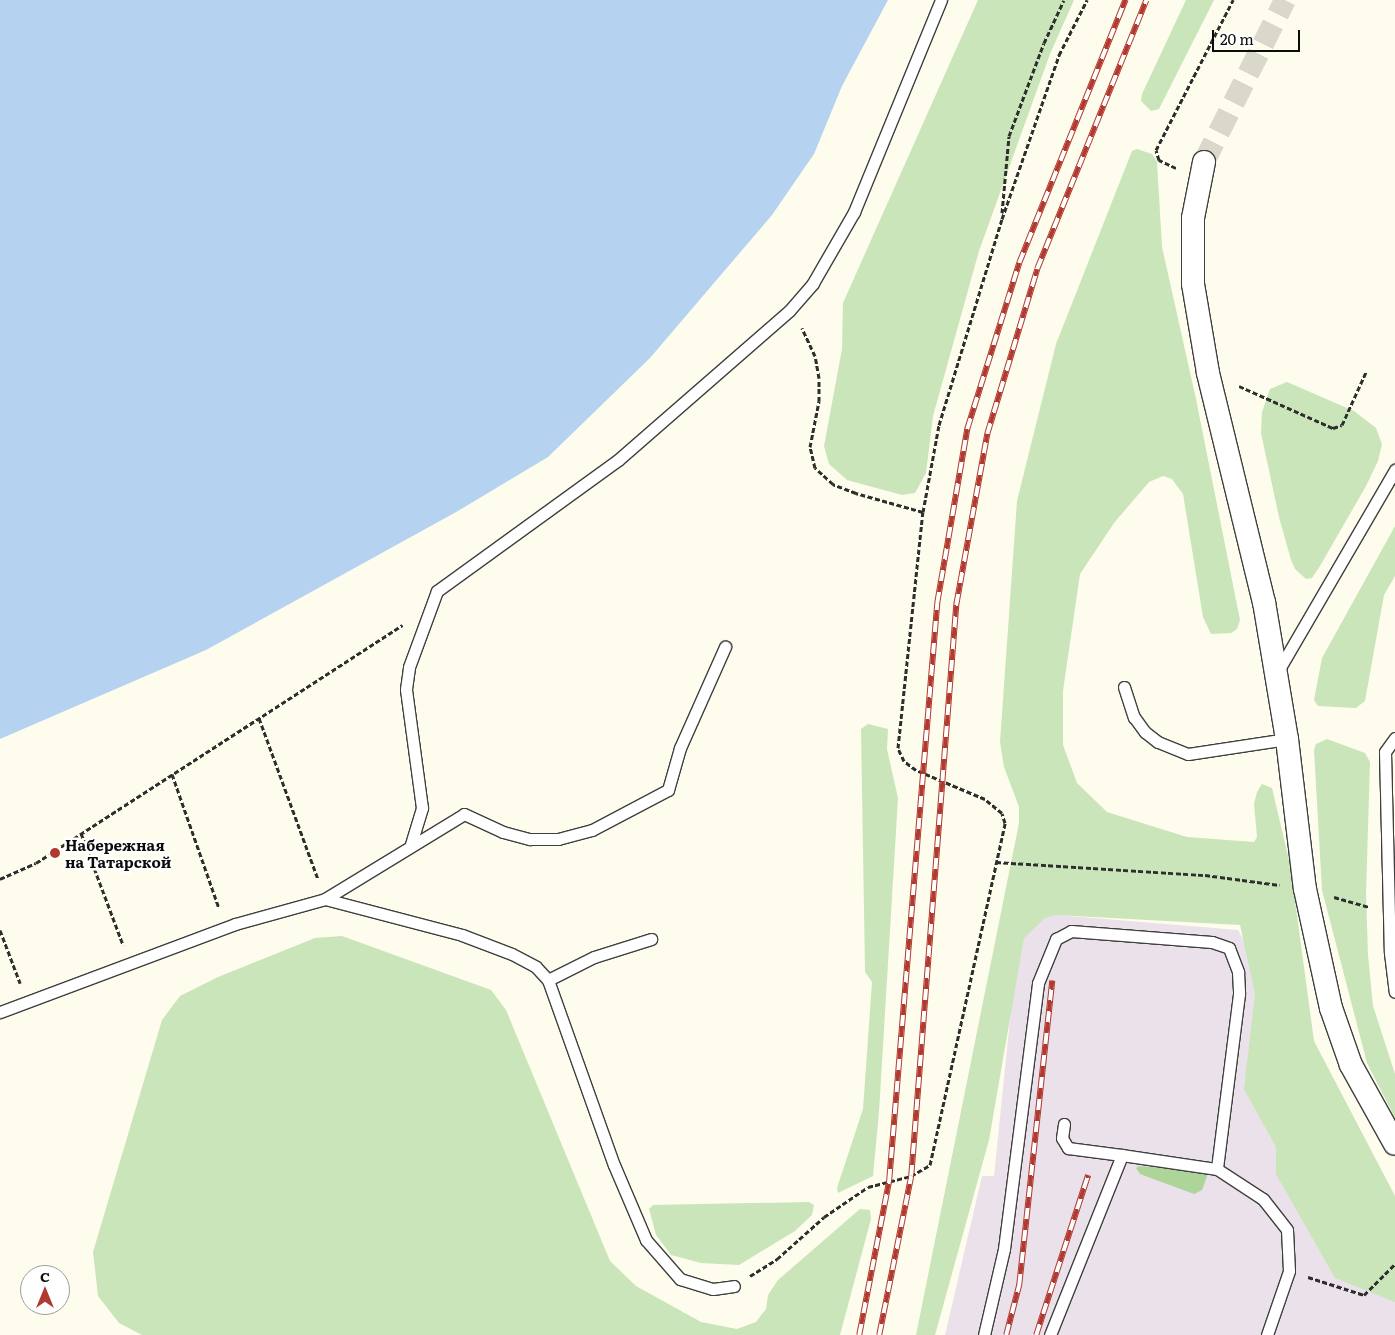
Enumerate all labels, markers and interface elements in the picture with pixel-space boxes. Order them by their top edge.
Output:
scale bar [1215,20,1302,52]
text: 20 m [1220,27,1254,50]
place label: Набережная на Татарской [65,835,171,870]
marker: Набережная на Татарской [49,847,61,859]
north arrow [20,1265,70,1315]
text: С [40,1266,50,1286]

